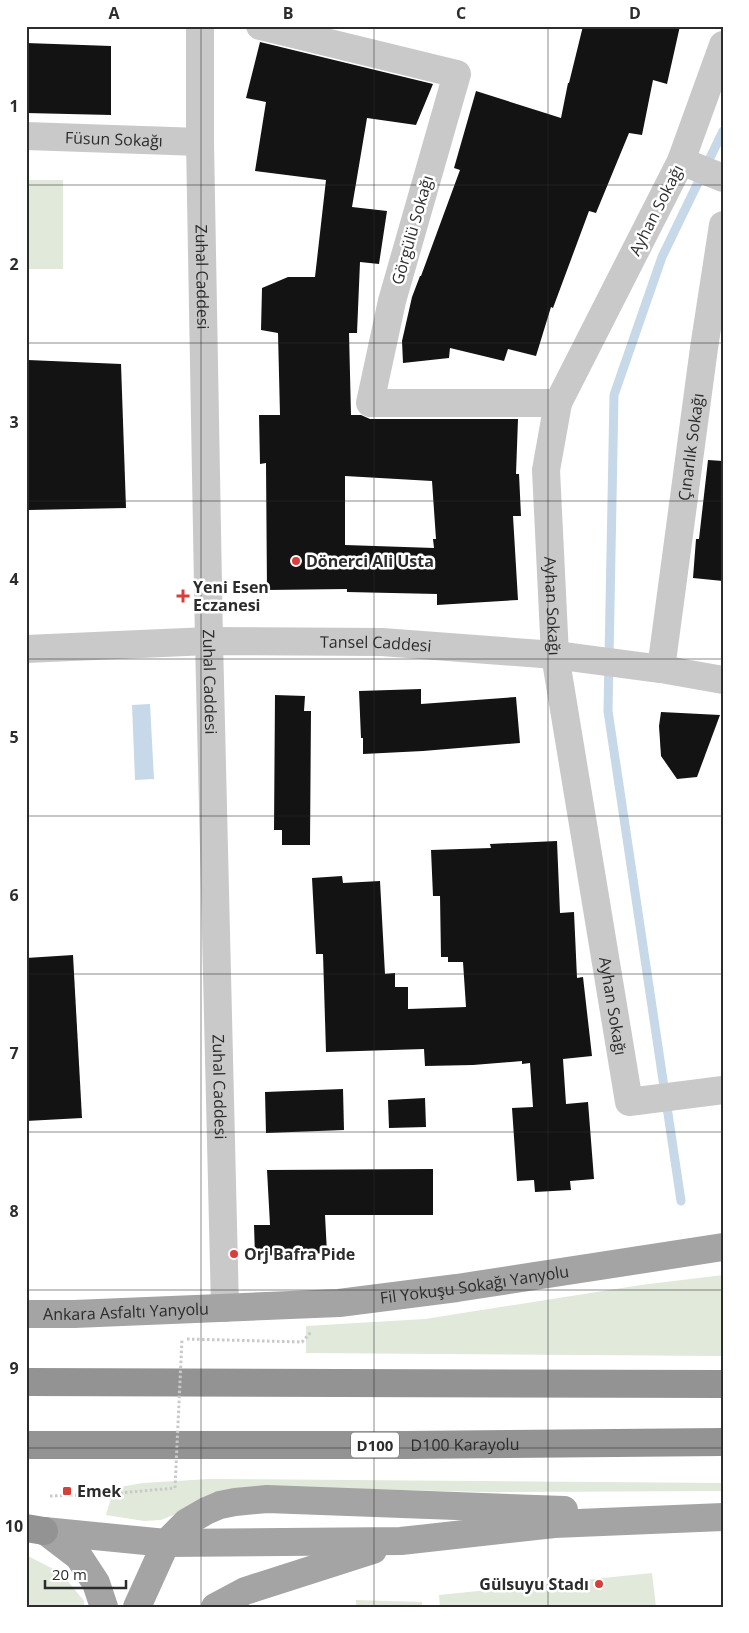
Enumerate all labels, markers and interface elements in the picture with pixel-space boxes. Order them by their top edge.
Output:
text: A [108,2,120,24]
text: B [283,2,293,24]
text: C [456,2,466,24]
text: D [629,2,641,24]
text: 1 [9,95,19,117]
street label: Füsun Sokağı [65,126,163,152]
street label: Ayhan Sokağı [624,161,688,259]
street label: Görgülü Sokağı [386,173,438,287]
street label: Zuhal Caddesi [190,224,214,330]
text: 2 [9,253,19,275]
street label: Çınarlık Sokağı [673,392,709,502]
text: 3 [9,411,19,433]
place label: Dönerci Ali Usta [306,550,434,572]
marker: Dönerci Ali Usta [290,555,302,567]
street label: Ayhan Sokağı [539,556,566,656]
text: 4 [9,568,19,590]
place label: Yeni Esen Eczanesi [193,576,269,616]
marker: Yeni Esen Eczanesi [177,590,189,602]
street label: Zuhal Caddesi [198,629,222,735]
street label: Tansel Caddesi [320,631,432,657]
text: 5 [9,726,19,748]
text: 6 [9,884,19,906]
street label: Ayhan Sokağı [594,955,632,1057]
street label: Zuhal Caddesi [207,1034,232,1140]
text: 7 [9,1042,19,1064]
text: 8 [9,1200,19,1222]
place label: Orj Bafra Pide [244,1243,355,1265]
marker: Orj Bafra Pide [228,1248,240,1260]
street label: Fil Yokuşu Sokağı Yanyolu [379,1260,571,1309]
street label: Ankara Asfaltı Yanyolu [43,1297,209,1325]
text: 9 [9,1357,19,1379]
road number: D100 [351,1432,399,1458]
street label: D100 Karayolu [410,1433,520,1456]
place label: Emek [77,1480,121,1502]
marker: Emek [61,1485,73,1497]
text: 10 [5,1515,23,1537]
scale bar [45,1558,126,1590]
text: 20 m [52,1564,87,1584]
place label: Gülsuyu Stadı [479,1573,589,1595]
marker: Gülsuyu Stadı [593,1578,605,1590]

